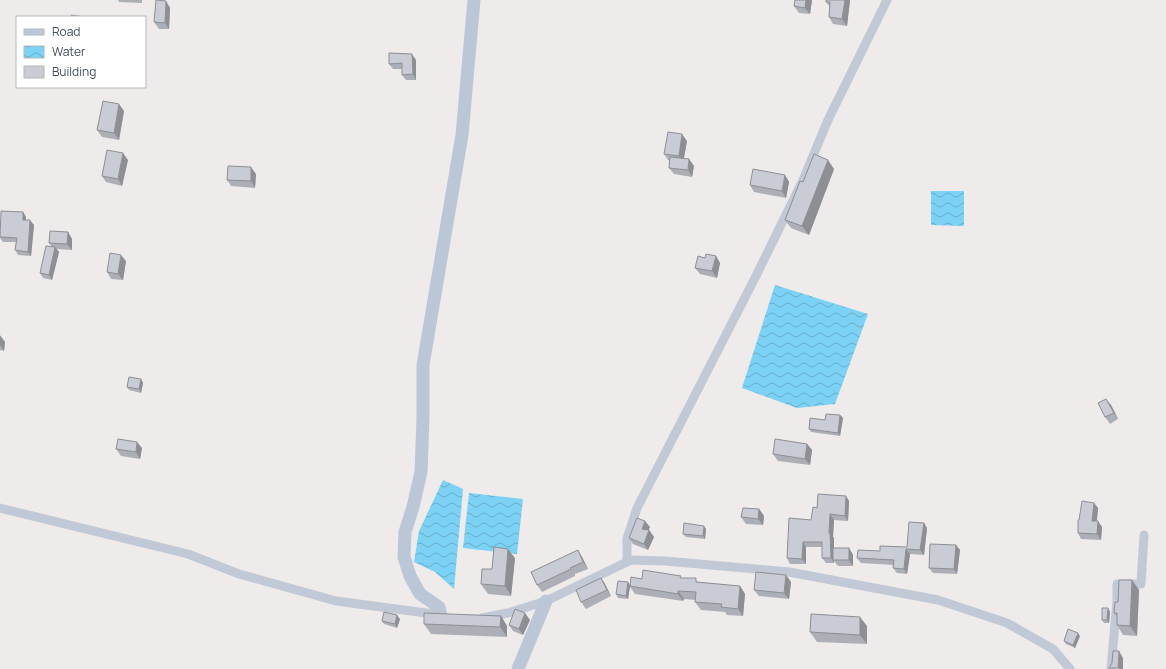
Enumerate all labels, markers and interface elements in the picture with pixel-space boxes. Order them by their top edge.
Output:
legend [16,16,146,88]
text: Road [52,23,80,40]
text: Water [52,43,86,60]
text: Building [52,63,96,80]

